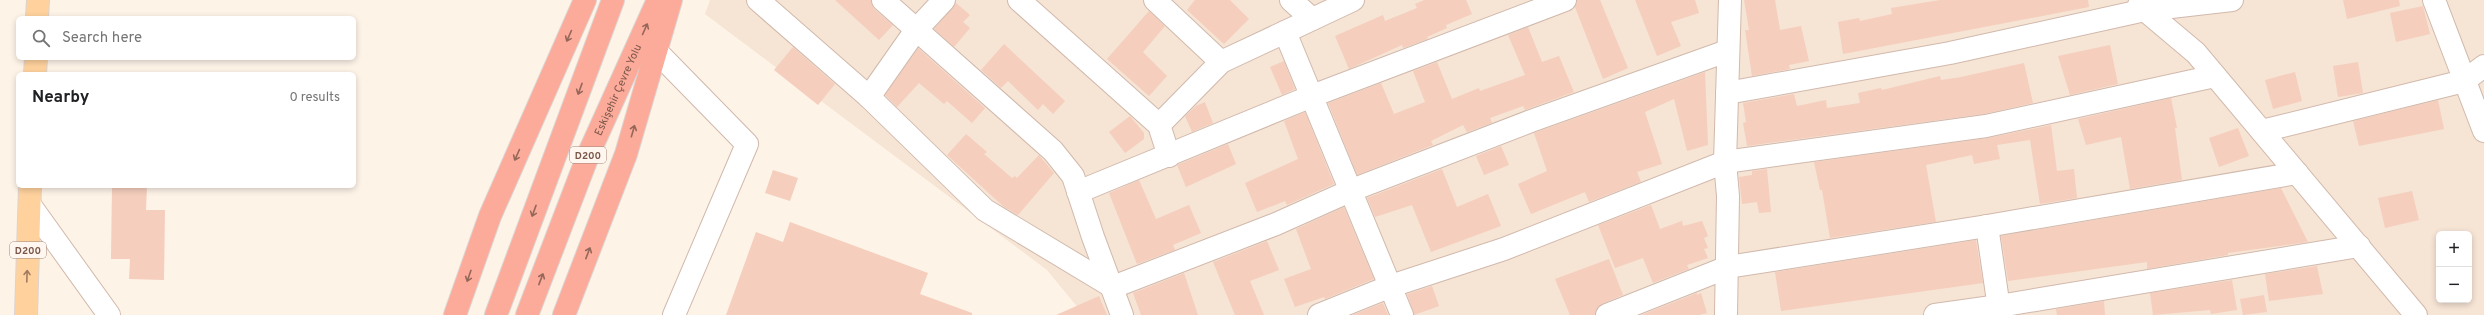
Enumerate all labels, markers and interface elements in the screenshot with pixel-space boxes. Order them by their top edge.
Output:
search box [16,16,356,60]
one-way arrow [642,24,649,36]
icon: search [30,27,52,49]
text: Search here [62,29,142,48]
one-way arrow [565,29,572,41]
street label: Eskişehir Çevre Yolu [592,42,645,138]
one-way arrow [575,83,583,95]
text: Nearby [32,87,89,109]
text: 0 results [289,90,340,106]
one-way arrow [630,124,637,137]
road number: D200 [570,147,606,163]
one-way arrow [513,148,520,160]
one-way arrow [530,204,538,216]
map controls [2436,231,2472,303]
button: + [2436,231,2472,267]
road number: D200 [10,242,46,258]
one-way arrow [585,247,593,259]
button: − [2436,267,2472,303]
one-way arrow [465,269,472,282]
one-way arrow [23,270,31,283]
one-way arrow [538,273,546,285]

